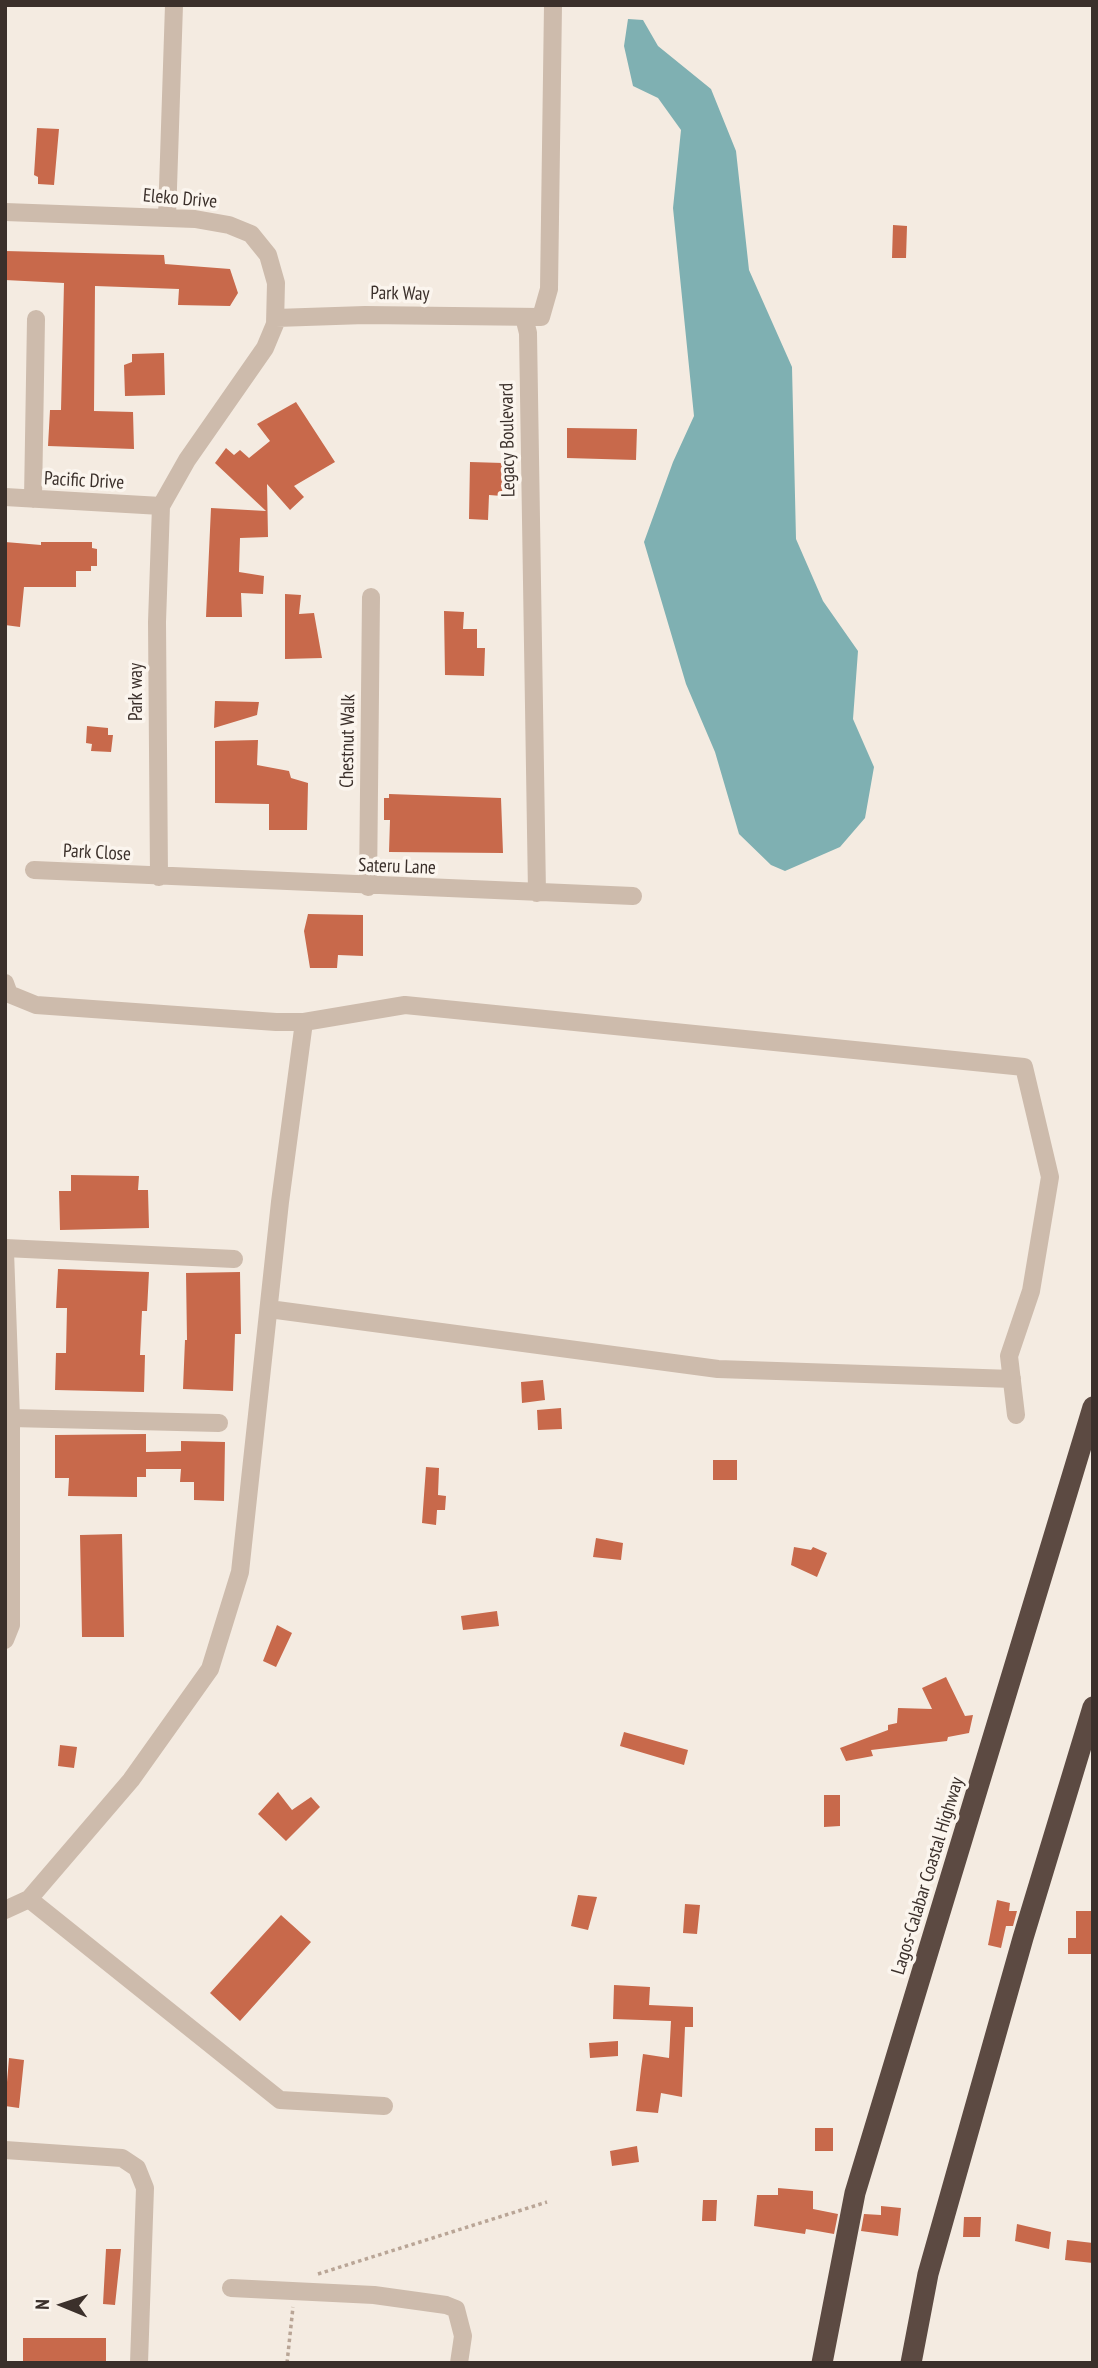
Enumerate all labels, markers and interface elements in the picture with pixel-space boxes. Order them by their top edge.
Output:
street label: Eleko Drive [142,184,218,214]
street label: Park Way [370,282,430,306]
street label: Legacy Boulevard [496,383,520,497]
street label: Pacific Drive [43,468,125,494]
street label: Park way [126,663,148,721]
street label: Chestnut Walk [336,694,360,788]
street label: Park Close [63,840,131,866]
street label: Sateru Lane [358,854,436,880]
street label: Lagos-Calabar Coastal Highway [887,1775,969,1977]
north arrow [28,2270,98,2340]
text: N [30,2299,54,2310]

